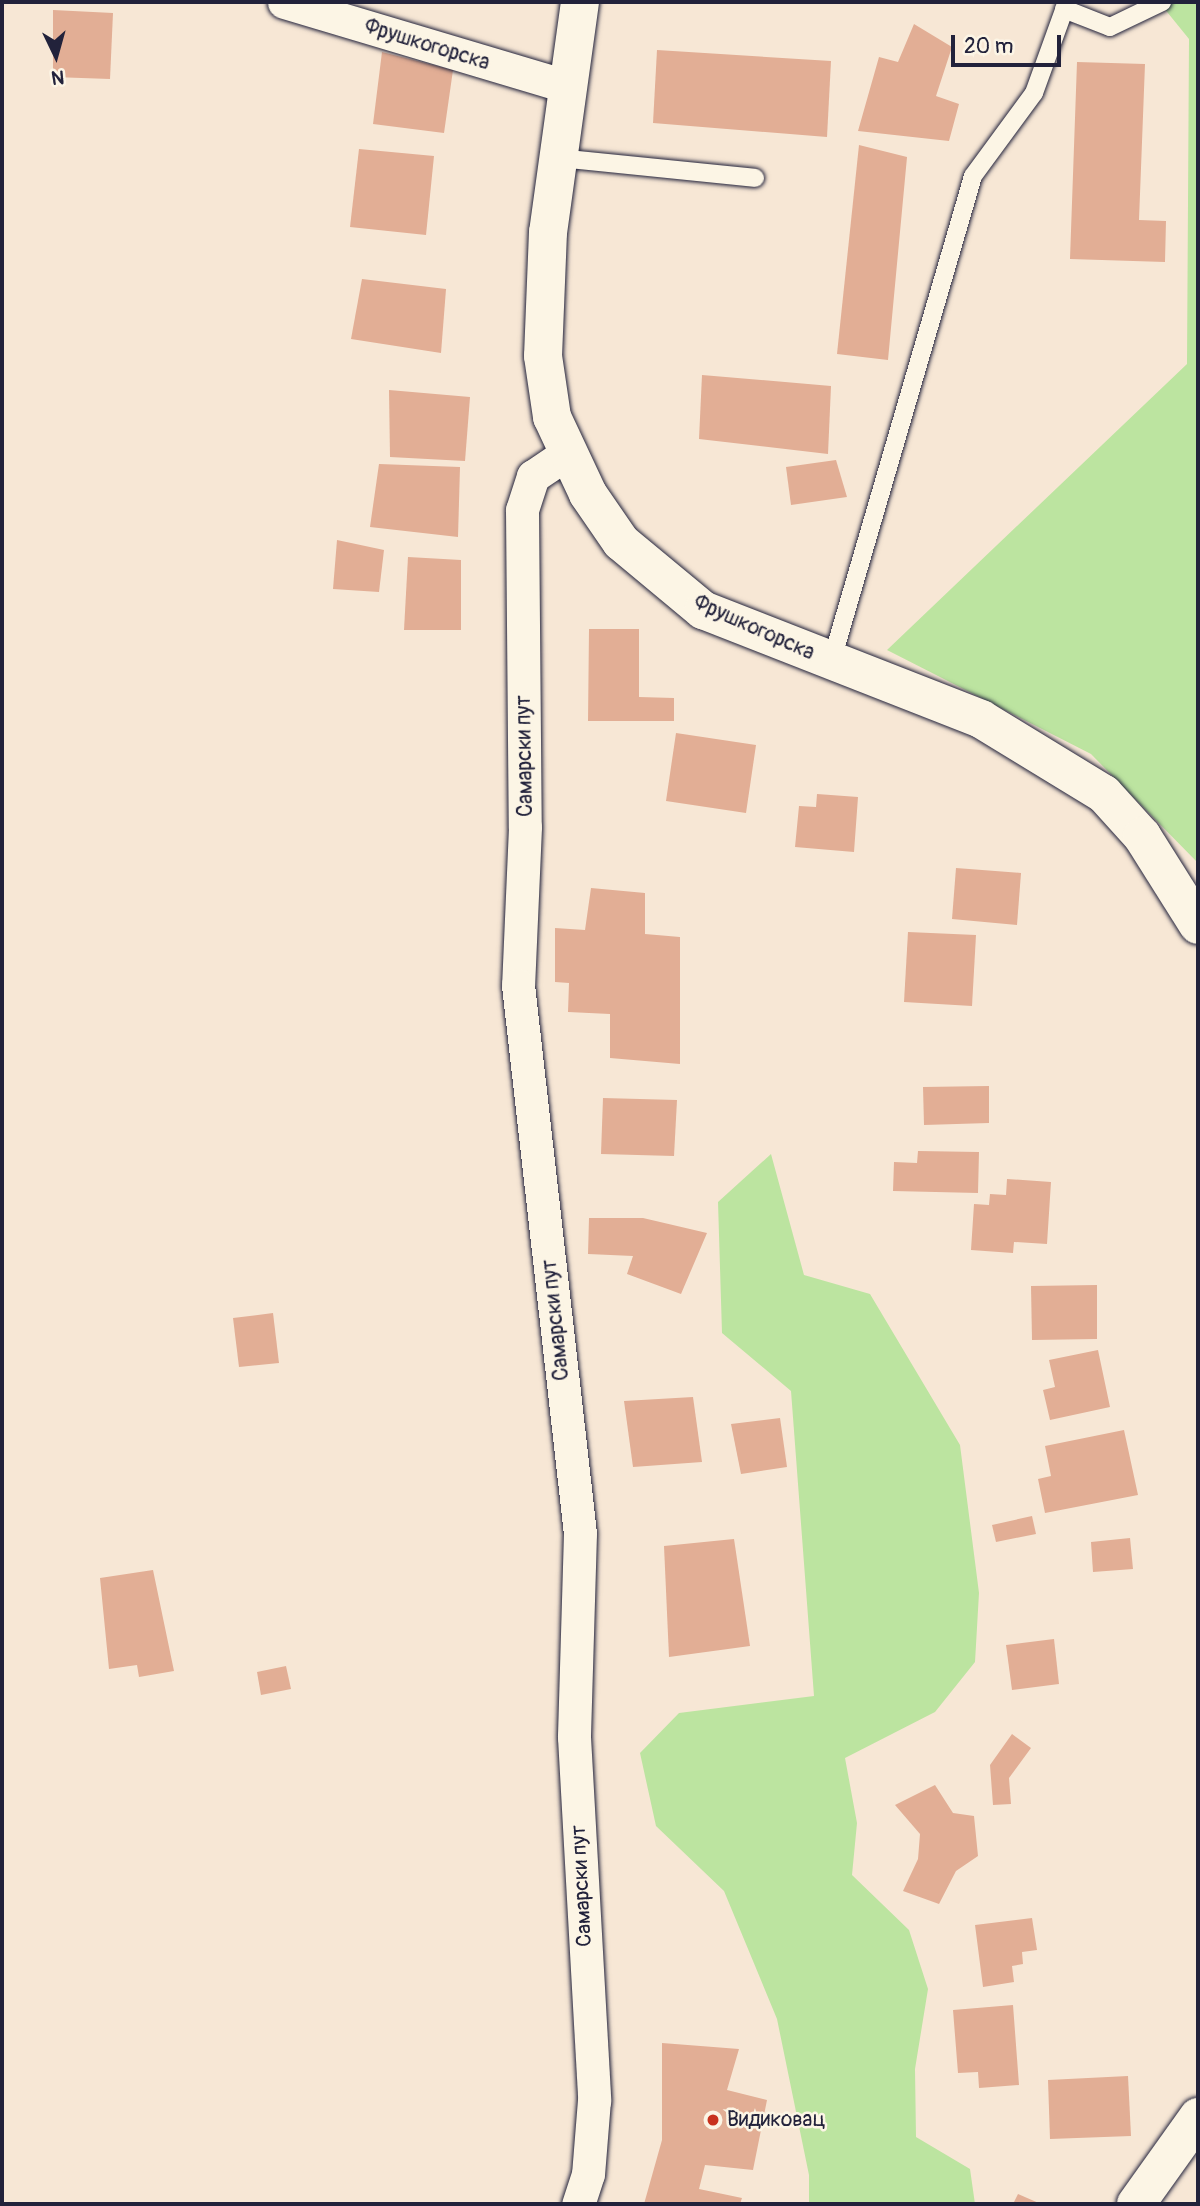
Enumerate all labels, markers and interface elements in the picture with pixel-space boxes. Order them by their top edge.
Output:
street label: Фрушкогорска [361,14,493,76]
north arrow [21,21,91,91]
scale bar [955,21,1065,65]
text: 20 m [964,33,1013,60]
text: N [50,64,65,89]
street label: Фрушкогорска [690,590,818,666]
street label: Самарски пут [511,695,539,817]
street label: Самарски пут [537,1258,575,1382]
street label: Самарски пут [566,1825,598,1947]
place label: Видиковац [727,2107,826,2133]
marker: Видиковац [705,2112,721,2128]

